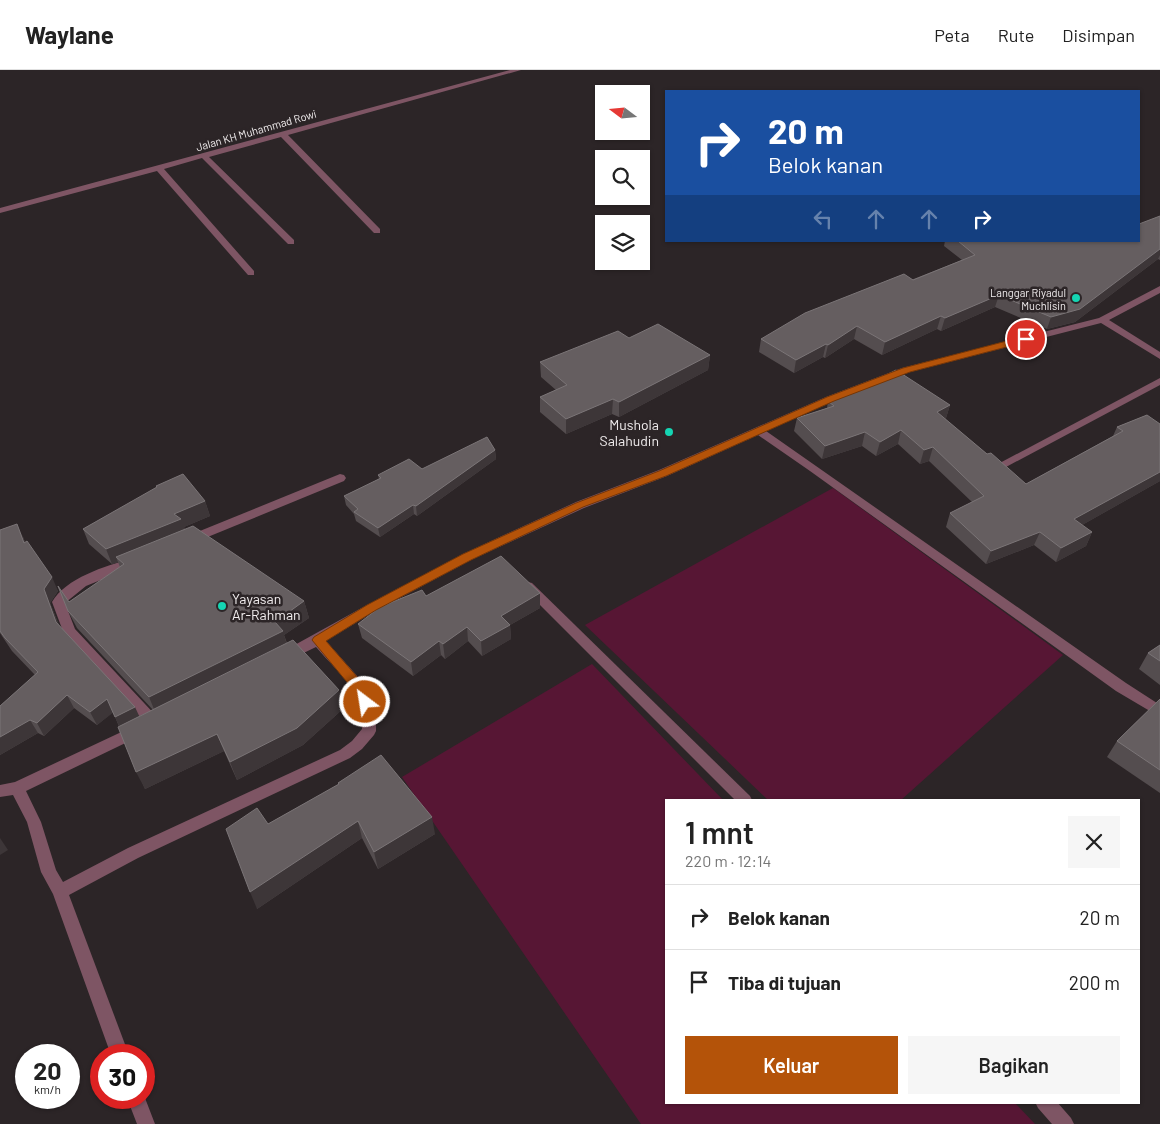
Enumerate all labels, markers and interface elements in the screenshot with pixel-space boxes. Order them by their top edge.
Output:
text: Waylane [25,20,114,49]
text: Peta [934,24,970,46]
text: Rute [998,24,1034,46]
text: Disimpan [1062,24,1135,46]
north arrow [595,85,650,140]
map controls [595,85,650,270]
street label: Jalan KH Muhammad Rowi [194,106,318,153]
text: 20 m [768,109,844,151]
icon: right [685,110,750,175]
button: search [595,150,650,205]
text: Belok kanan [768,151,883,177]
icon: left [809,205,837,233]
icon: ahead [862,205,890,233]
icon: ahead [915,205,943,233]
icon: right [968,205,996,233]
button: layers [595,215,650,270]
place label: Langgar Riyadul Muchlisin [990,286,1066,312]
marker: Langgar Riyadul Muchlisin [1070,292,1082,304]
pin [1005,318,1047,360]
icon: arrive [1012,325,1040,353]
place label: Mushola Salahudin [600,416,659,449]
marker: Mushola Salahudin [663,426,675,438]
place label: Yayasan Ar-Rahman [232,590,301,623]
marker: Yayasan Ar-Rahman [216,600,228,612]
position arrow [338,675,390,727]
text: 1 mnt [685,814,754,850]
button: close [1068,816,1120,868]
text: 220 m · 12:14 [685,851,771,870]
icon: right [685,903,713,931]
text: Belok kanan [728,906,830,929]
text: 20 m [1080,906,1120,929]
icon: arrive [685,968,713,996]
text: Tiba di tujuan [728,971,841,994]
text: 200 m [1069,971,1120,994]
button: Keluar [685,1036,898,1094]
button: Bagikan [908,1036,1120,1094]
speed limit sign: 30 [90,1044,155,1109]
text: 20 [33,1055,62,1085]
text: km/h [34,1082,61,1096]

